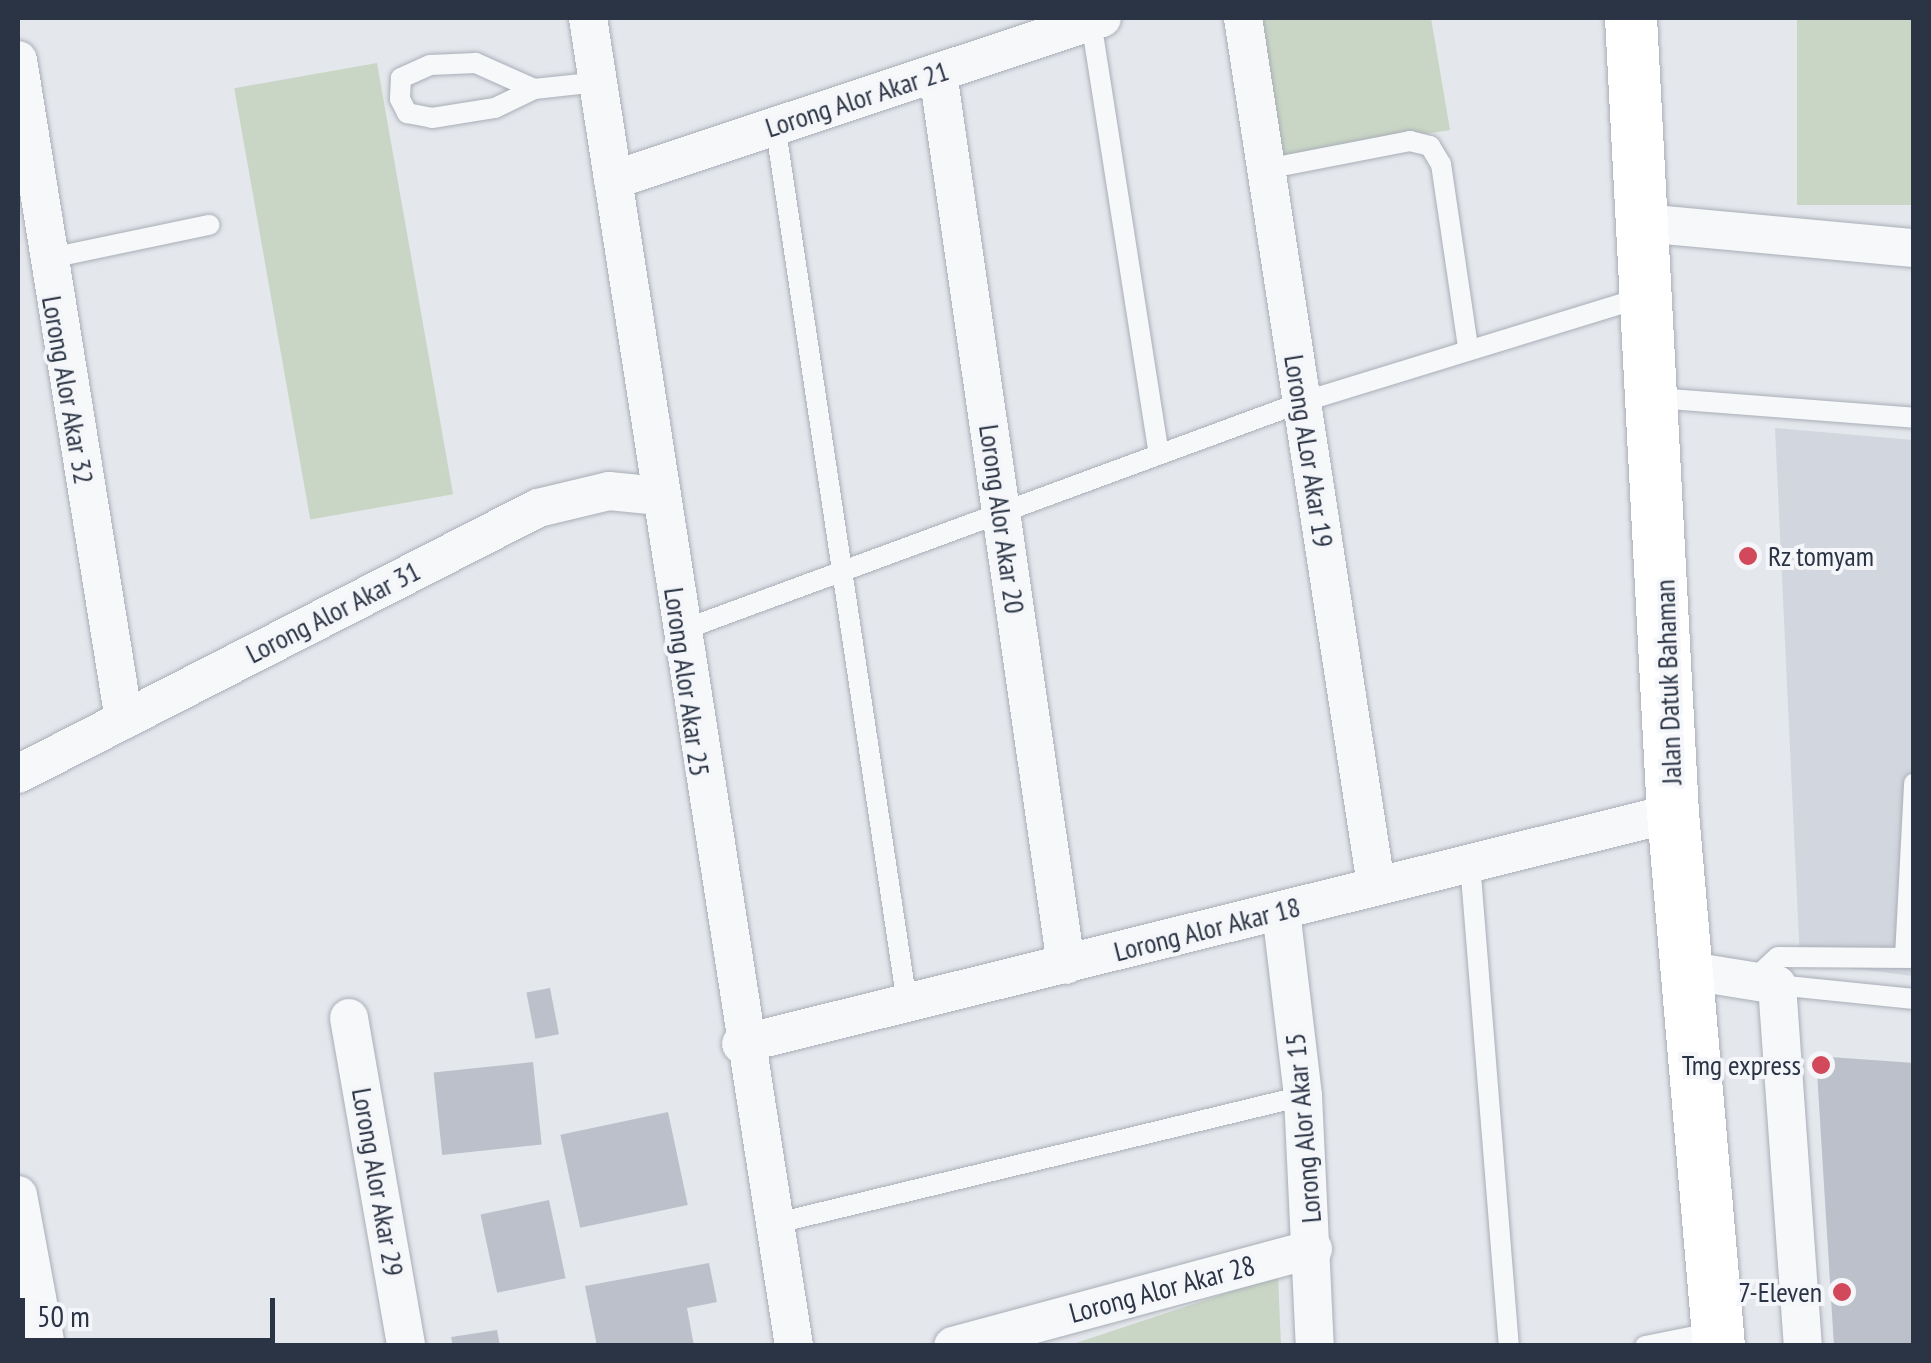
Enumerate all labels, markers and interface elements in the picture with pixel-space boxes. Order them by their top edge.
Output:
street label: Lorong Alor Akar 21 [760,53,954,145]
street label: Lorong Alor Akar 32 [35,292,101,488]
street label: Lorong ALor Akar 19 [1277,352,1341,550]
street label: Lorong Alor Akar 20 [972,422,1032,616]
place label: Rz tomyam [1768,539,1875,573]
marker: Rz tomyam [1737,545,1759,567]
street label: Lorong Alor Akar 31 [240,553,426,671]
street label: Jalan Datuk Bahaman [1648,578,1688,786]
street label: Lorong Alor Akar 25 [657,585,717,779]
street label: Lorong Alor Akar 18 [1110,889,1304,969]
street label: Lorong Alor Akar 15 [1278,1031,1328,1225]
place label: Tmg express [1682,1048,1801,1082]
marker: Tmg express [1810,1054,1832,1076]
street label: Lorong Alor Akar 29 [345,1084,411,1280]
street label: Lorong Alor Akar 28 [1065,1248,1259,1330]
place label: 7-Eleven [1738,1275,1822,1309]
scale bar [25,1278,280,1340]
marker: 7-Eleven [1831,1281,1853,1303]
text: 50 m [37,1296,90,1335]

